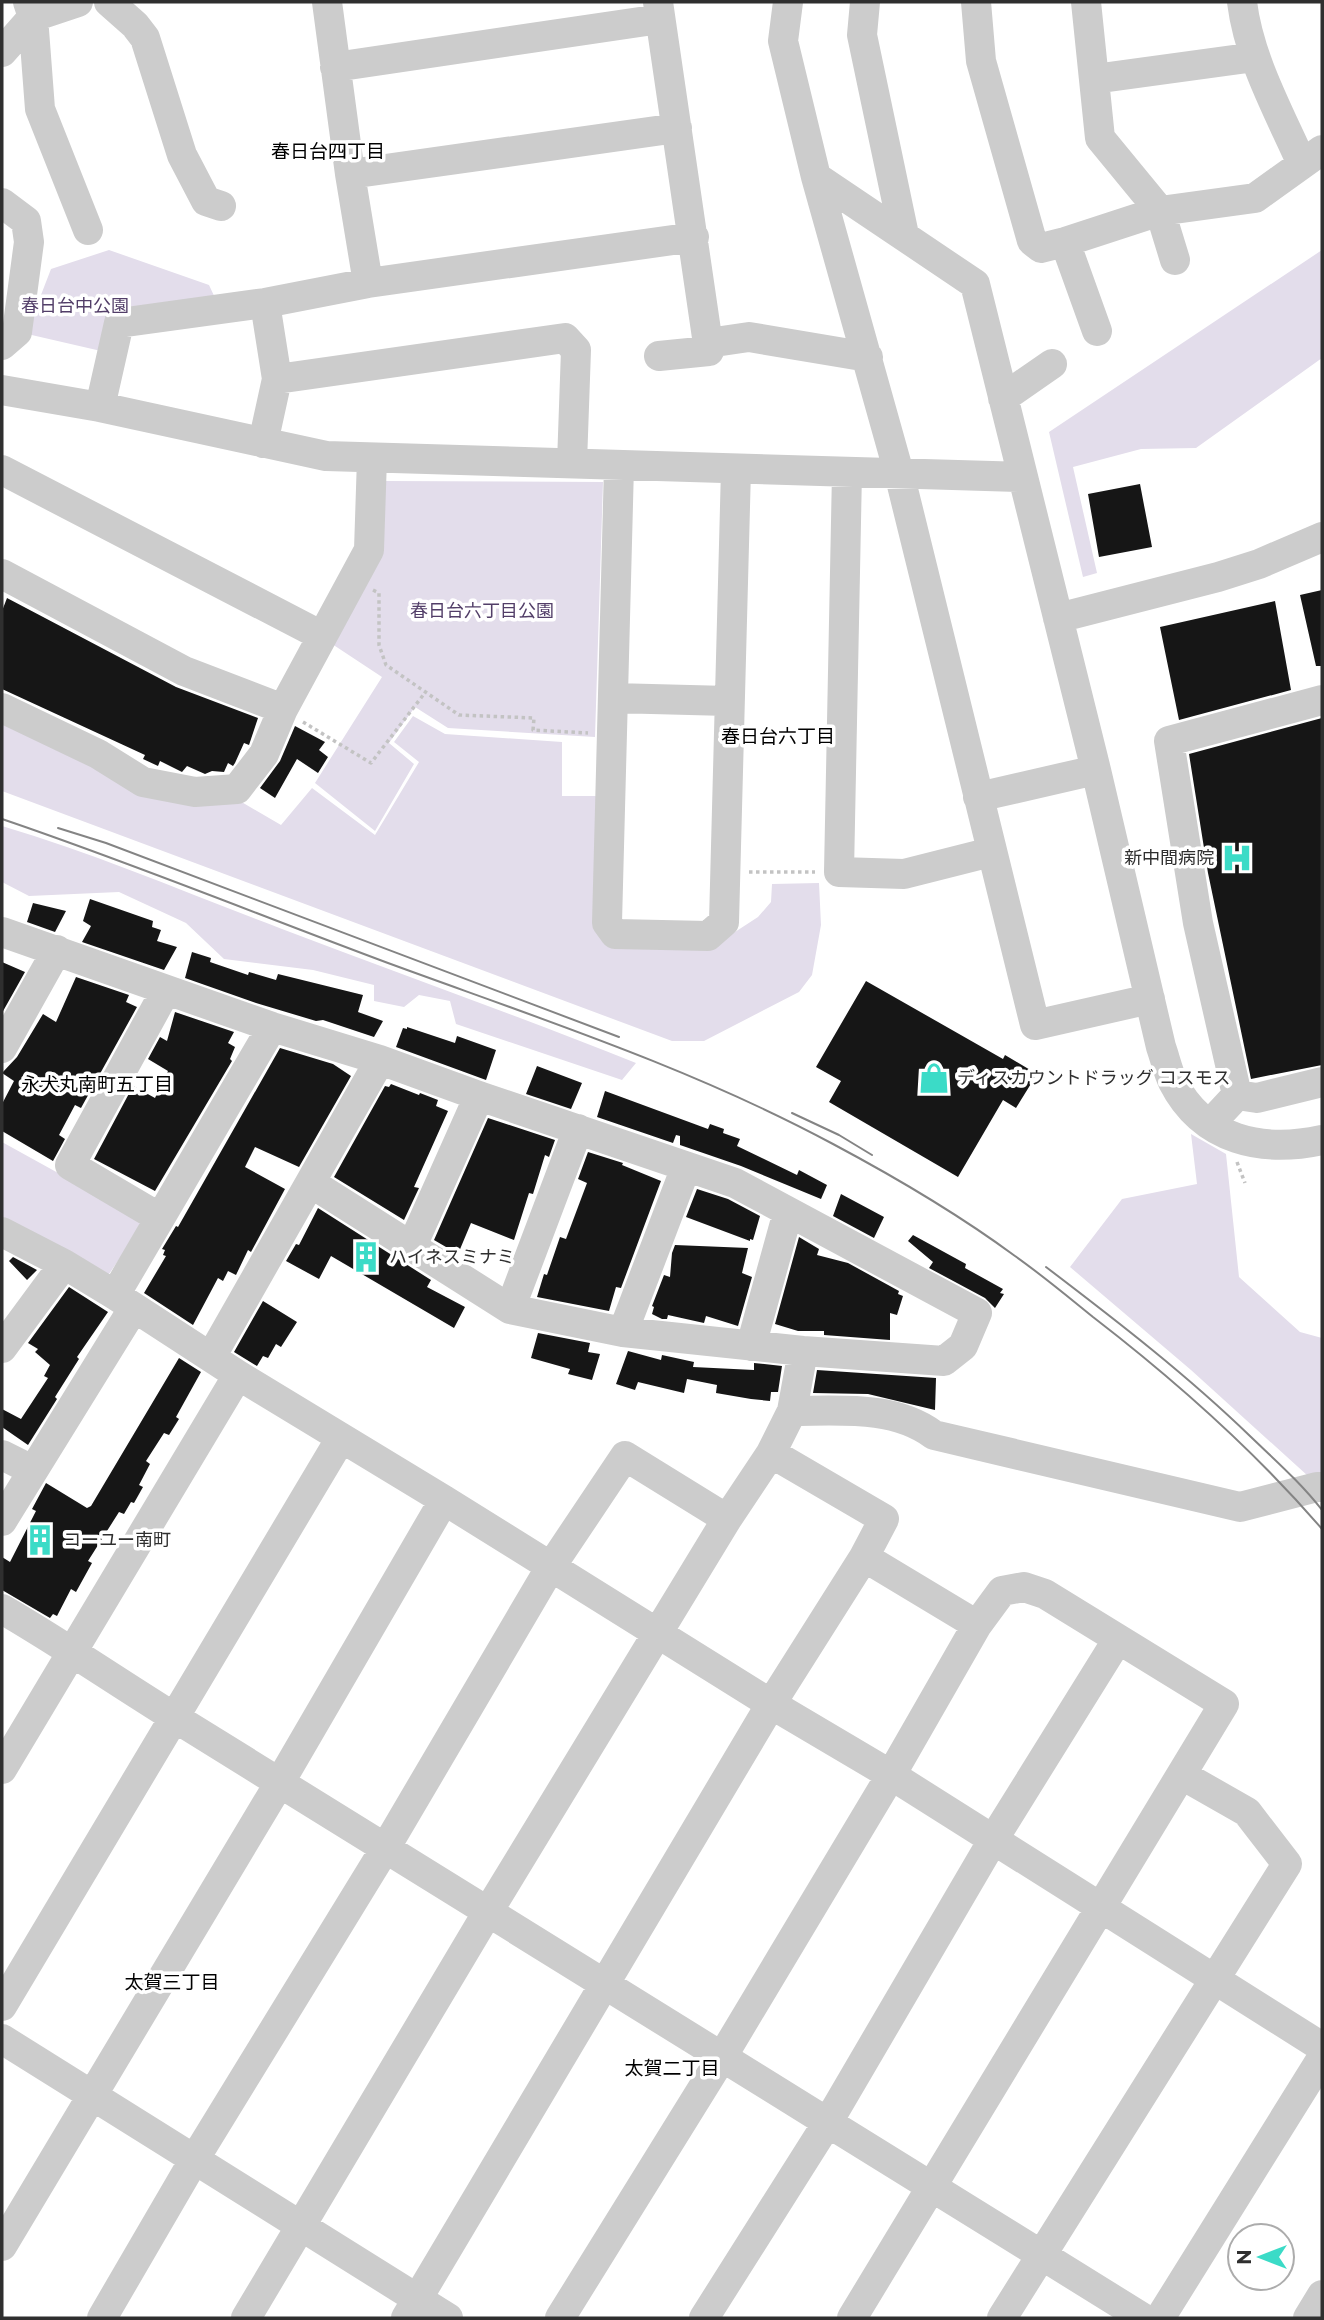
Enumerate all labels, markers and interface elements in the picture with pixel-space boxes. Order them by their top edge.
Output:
district label: 春日台四丁目 [271,140,385,163]
park label: 春日台中公園 [21,295,129,317]
park label: 春日台六丁目公園 [410,600,554,622]
district label: 春日台六丁目 [721,725,835,748]
hospital icon: 新中間病院 [1220,841,1254,875]
place label: 新中間病院 [1124,847,1214,869]
shop icon: ディスカウントドラッグ コスモス [917,1061,951,1095]
place label: ディスカウントドラッグ コスモス [957,1067,1230,1089]
district label: 永犬丸南町五丁目 [21,1073,173,1096]
building icon: ハイネスミナミ [349,1240,383,1274]
place label: ハイネスミナミ [389,1246,515,1268]
building icon: コーユー南町 [23,1523,57,1557]
place label: コーユー南町 [63,1529,171,1551]
district label: 太賀三丁目 [124,1971,220,1994]
district label: 太賀二丁目 [624,2057,720,2080]
north arrow [1226,2222,1296,2292]
text: N [1233,2249,1256,2265]

